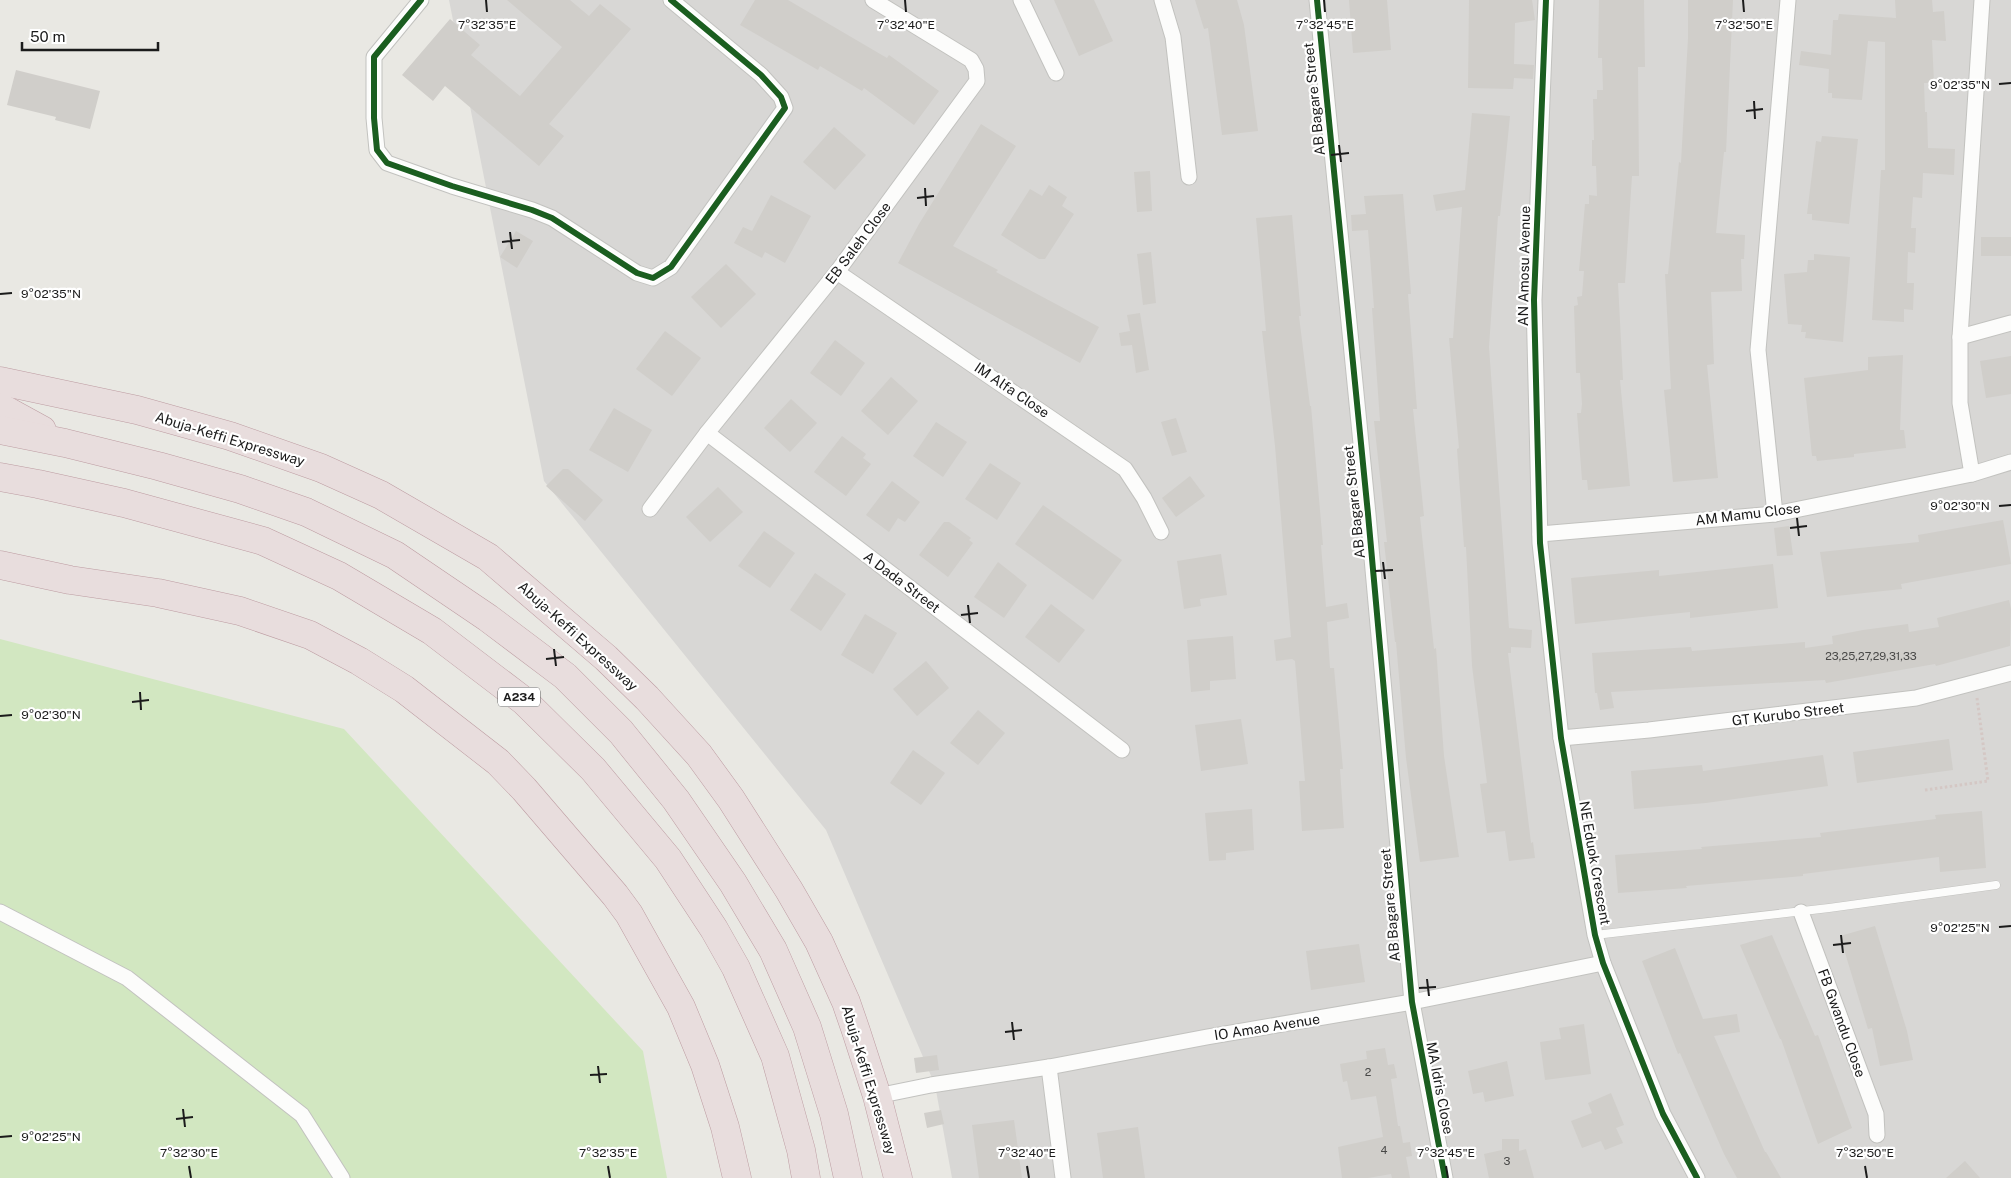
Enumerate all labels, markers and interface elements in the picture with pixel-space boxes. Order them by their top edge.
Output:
text: 7°32'35"E [458,18,516,32]
text: 7°32'40"E [877,18,935,32]
text: 7°32'45"E [1296,18,1354,32]
text: 7°32'50"E [1715,18,1773,32]
scale bar [22,20,159,52]
text: 50 m [30,28,65,45]
street label: AB Bagare Street [1300,42,1328,156]
text: 9°02'35"N [1930,78,1990,92]
street label: EB Saleh Close [822,199,894,287]
street label: AN Amosu Avenue [1515,206,1533,326]
text: 9°02'35"N [21,287,81,301]
street label: IM Alfa Close [972,359,1052,421]
street label: Abuja-Keffi Expressway [153,409,307,470]
street label: AB Bagare Street [1340,445,1368,559]
text: 9°02'30"N [1930,499,1990,513]
street label: AM Mamu Close [1694,500,1802,528]
street label: A Dada Street [861,548,943,616]
street label: Abuja-Keffi Expressway [515,578,641,694]
house number: 23,25,27,29,31,33 [1825,650,1917,662]
road number: A234 [498,688,540,706]
street label: GT Kurubo Street [1731,699,1845,729]
text: 9°02'30"N [21,708,81,722]
street label: NE Eduok Crescent [1576,800,1614,926]
street label: AB Bagare Street [1377,848,1403,962]
text: 9°02'25"N [1930,921,1990,935]
street label: FB Gwandu Close [1815,967,1869,1079]
street label: Abuja-Keffi Expressway [839,1003,900,1157]
street label: IO Amao Avenue [1213,1011,1321,1043]
street label: MA Idris Close [1423,1040,1457,1136]
house number: 2 [1365,1066,1372,1078]
text: 9°02'25"N [21,1130,81,1144]
house number: 4 [1381,1144,1388,1156]
text: 7°32'30"E [160,1146,218,1160]
text: 7°32'35"E [579,1146,637,1160]
text: 7°32'40"E [998,1146,1056,1160]
text: 7°32'45"E [1417,1146,1475,1160]
text: 7°32'50"E [1836,1146,1894,1160]
house number: 3 [1504,1155,1511,1167]

